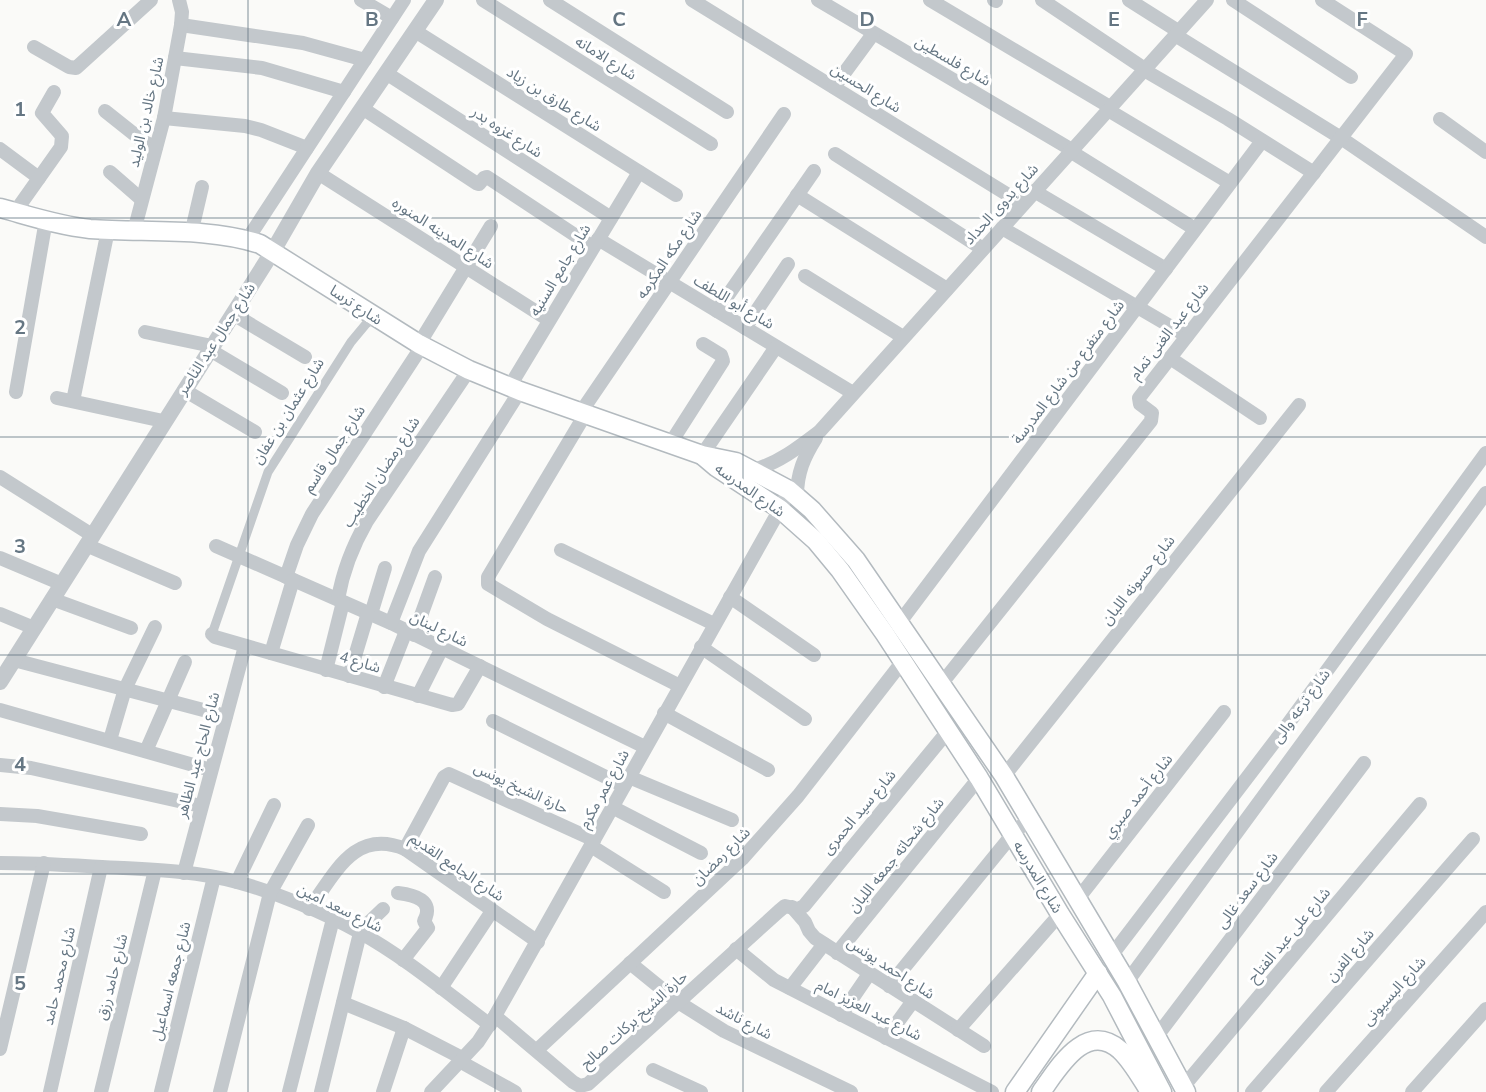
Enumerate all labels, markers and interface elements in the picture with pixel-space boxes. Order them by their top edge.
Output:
text: A [117,6,132,33]
text: B [365,6,379,33]
text: C [612,6,626,33]
text: D [859,6,875,33]
text: E [1108,6,1120,33]
text: F [1356,6,1368,33]
street label: شارع الامانه [570,31,641,87]
street label: شارع فلسطين [911,31,995,93]
street label: شارع خالد بن الوليد [124,55,170,170]
street label: شارع الحسين [826,58,905,119]
street label: شارع طارق بن زياد [502,62,605,138]
text: 1 [14,96,26,123]
street label: شارع غزوه بدر [466,101,546,164]
street label: شارع بدوى الحداد [959,159,1044,250]
street label: شارع المدينه المنوره [387,193,498,275]
street label: شارع مكه المكرمه [632,205,708,304]
street label: شارع جامع السنيه [525,220,597,321]
street label: شارع أبو اللطف [689,270,778,336]
street label: شارع عبد الغنى تمام [1125,278,1215,385]
street label: شارع جمال عبد الناصر [172,279,262,401]
street label: شارع ترسا [325,280,386,331]
street label: شارع متفرع من شارع المدرسة [1007,296,1130,449]
text: 2 [14,314,26,341]
street label: شارع عثمان بن عفان [247,354,331,469]
street label: شارع جمال قاسم [298,401,372,498]
street label: شارع رمضان الخطيب [338,413,426,532]
street label: شارع المدرسه [710,458,789,523]
street label: شارع حسونه اللبان [1097,531,1181,630]
text: 3 [14,533,26,560]
street label: شارع لبنان [406,606,471,653]
street label: شارع 4 [336,646,383,680]
street label: شارع ترعه والى [1267,665,1336,748]
street label: شارع الحاج عبد الظاهر [171,690,226,822]
street label: شارع عمر مكرم [574,746,636,833]
street label: شارع أحمد صبري [1099,749,1179,844]
text: 4 [14,751,26,778]
street label: حارة الشيخ يونس [470,757,572,821]
street label: شارع سيد الحمرى [817,765,902,860]
street label: شارع شحاته جمعه اللبان [843,793,950,918]
street label: شارع رمضان [688,822,756,891]
street label: شارع الجامع القديم [405,828,508,908]
street label: شارع المدرسه [1007,837,1068,918]
street label: شارع سعد غالى [1212,847,1284,934]
street label: شارع سعد امين [293,879,386,939]
street label: شارع على عبد الفتاح [1243,883,1337,988]
street label: شارع جمعه اسماعيل [147,919,197,1043]
street label: شارع الفرن [1321,924,1380,987]
street label: شارع محمد حامد [38,925,82,1027]
street label: شارع حامد رزق [92,932,134,1023]
street label: شارع احمد يونس [842,932,939,1006]
street label: شارع البسيونى [1358,952,1432,1031]
street label: حارة الشيخ بركات صالح [576,966,693,1075]
text: 5 [14,970,26,997]
street label: شارع عبد العزيز امام [812,975,925,1047]
street label: شارع ناشد [711,998,776,1046]

